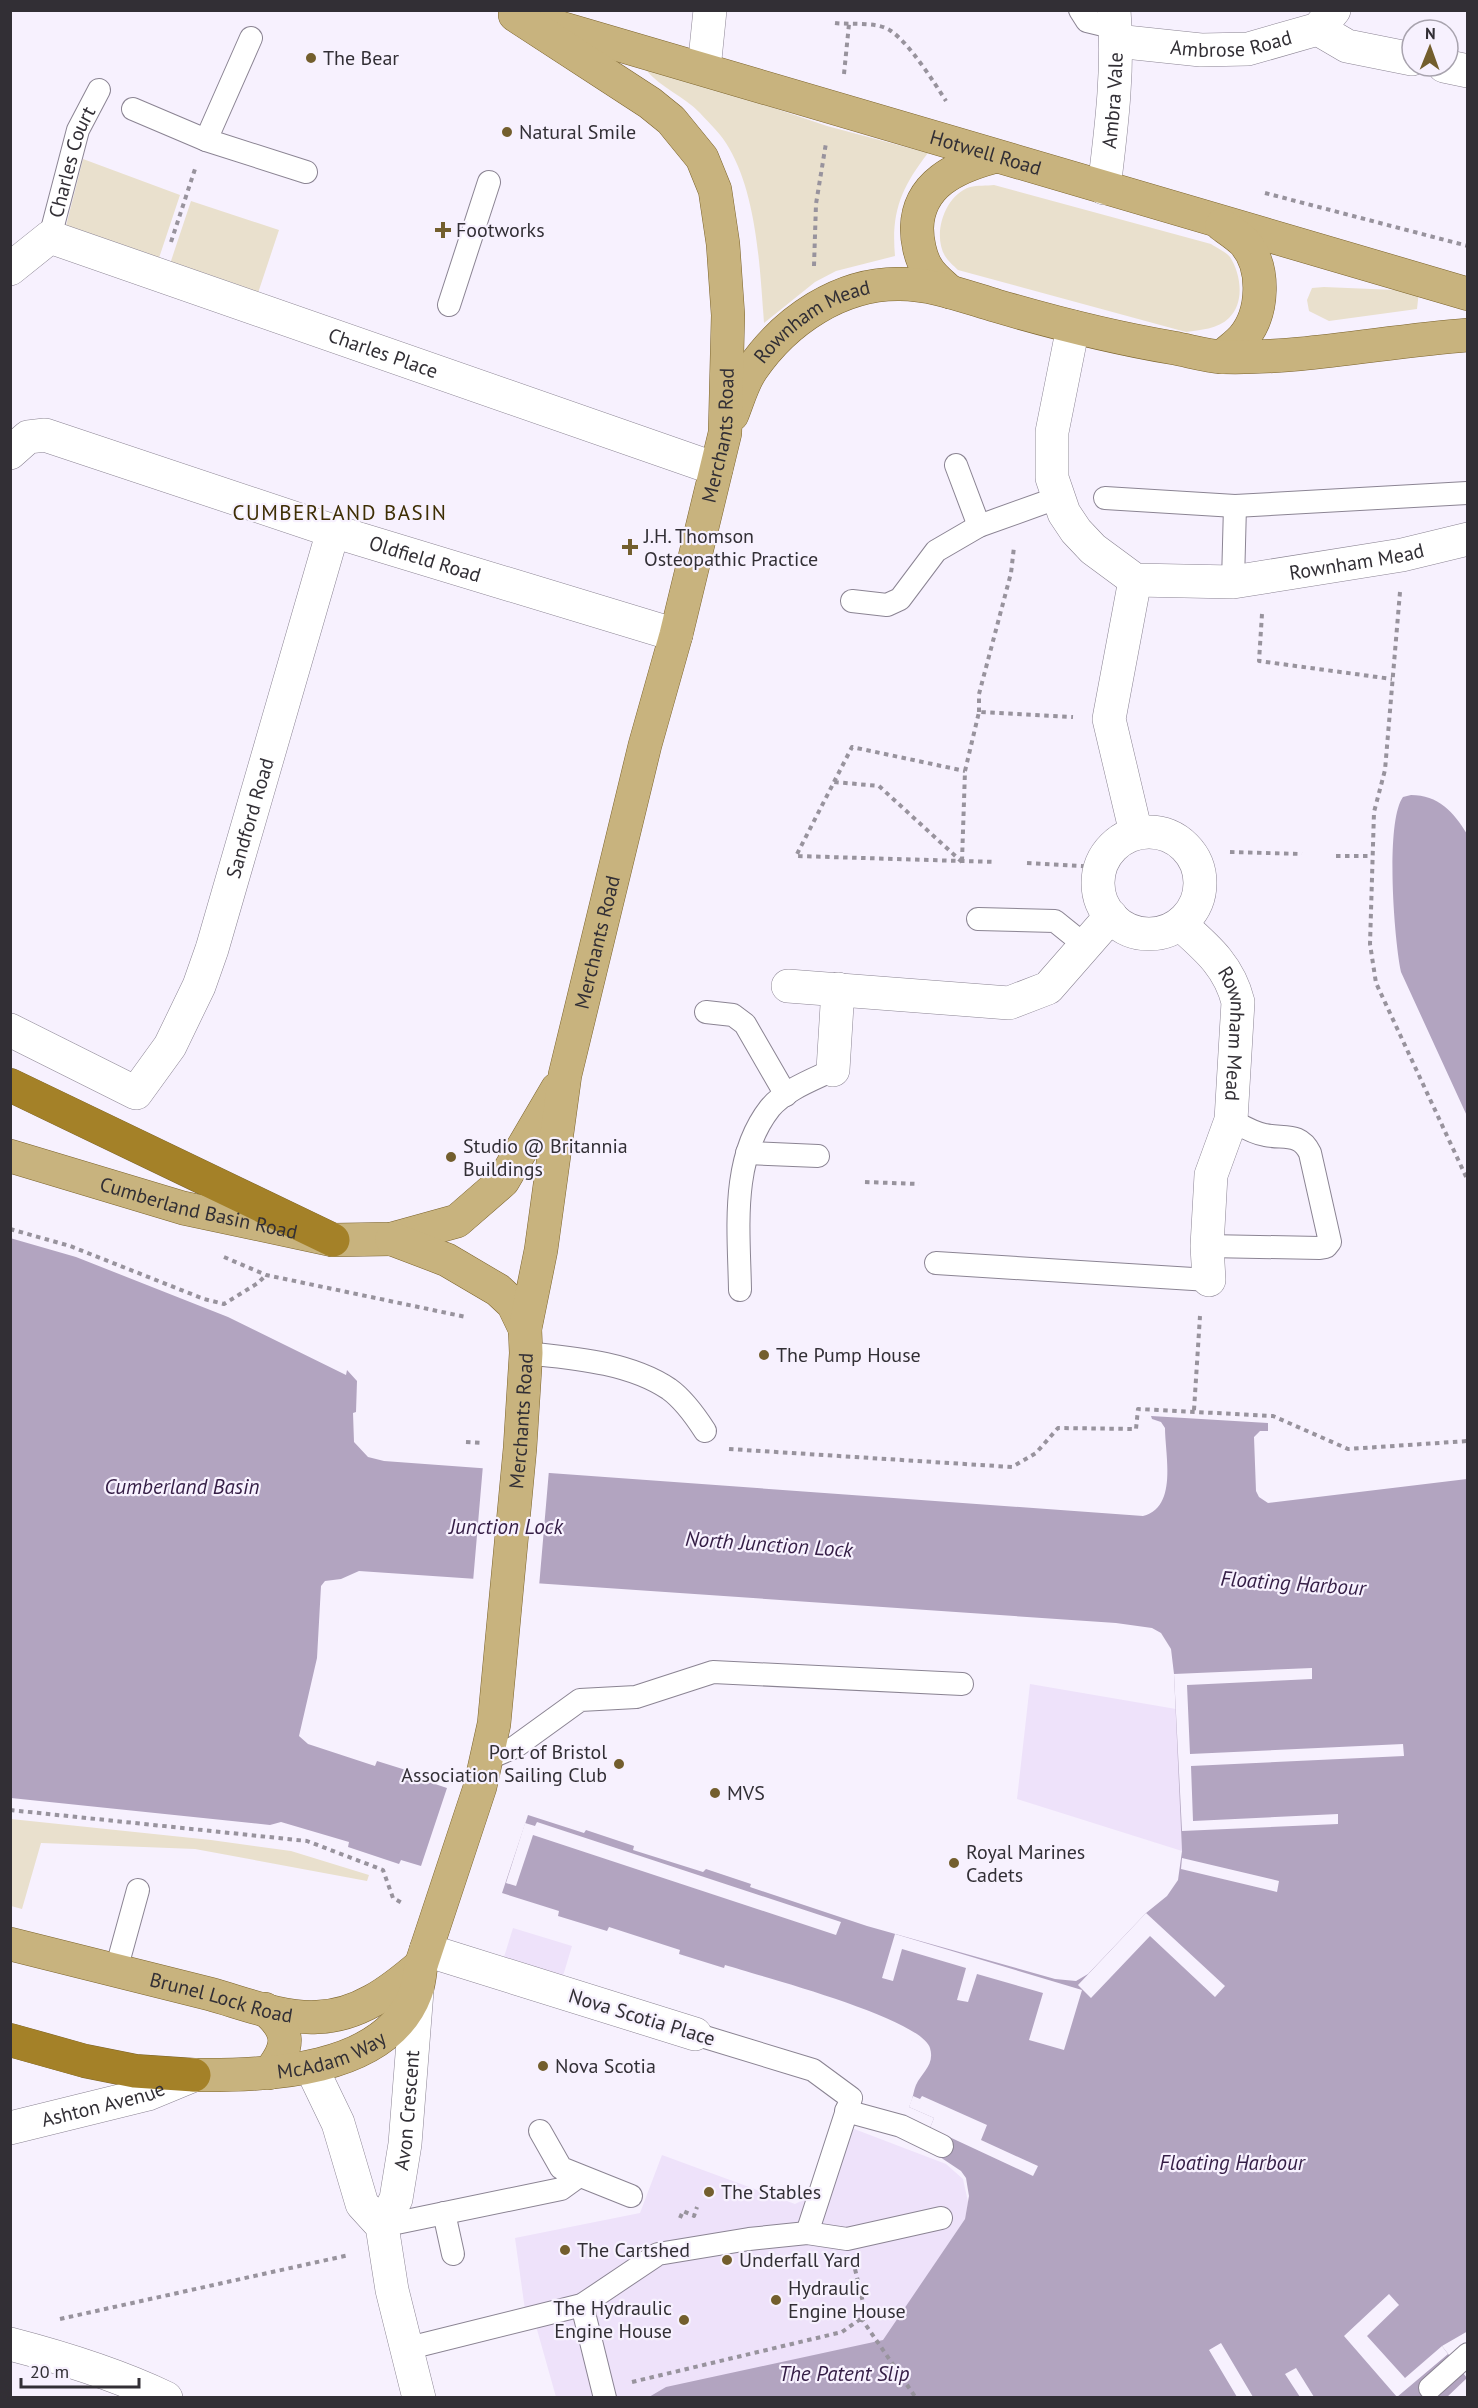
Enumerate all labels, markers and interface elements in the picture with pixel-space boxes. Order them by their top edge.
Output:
north arrow [1400,18,1460,78]
text: N [1425,23,1436,43]
street label: Ambrose Road [1169,24,1295,63]
place label: The Bear [323,45,399,71]
marker: The Bear [304,51,318,65]
street label: Ambra Vale [1096,52,1129,150]
street label: Charles Court [43,102,101,221]
place label: Natural Smile [519,119,636,145]
street label: Hotwell Road [927,124,1045,181]
marker: Natural Smile [500,125,514,139]
place label: Footworks [456,217,545,243]
marker: Footworks [434,221,452,239]
street label: Rownham Mead [748,274,873,369]
street label: Charles Place [325,322,442,384]
street label: Merchants Road [696,367,740,505]
district label: CUMBERLAND BASIN [233,499,448,526]
place label: J.H. Thomson Osteopathic Practice [643,523,818,572]
street label: Oldfield Road [366,530,484,588]
street label: Rownham Mead [1287,537,1427,586]
marker: J.H. Thomson Osteopathic Practice [621,538,639,556]
street label: Sandford Road [220,755,280,882]
street label: Merchants Road [568,873,626,1012]
street label: Rownham Mead [1212,961,1251,1102]
place label: Studio @ Britannia Buildings [463,1133,628,1182]
marker: Studio @ Britannia Buildings [444,1150,458,1164]
street label: Cumberland Basin Road [97,1171,300,1245]
place label: The Pump House [776,1342,921,1368]
marker: The Pump House [757,1348,771,1362]
street label: Merchants Road [503,1352,539,1490]
water label: Cumberland Basin [105,1473,259,1500]
water label: Junction Lock [447,1513,564,1540]
water label: North Junction Lock [684,1525,855,1563]
water label: Floating Harbour [1220,1564,1369,1602]
place label: Port of Bristol Association Sailing Club [401,1739,607,1788]
marker: Port of Bristol Association Sailing Club [612,1757,626,1771]
place label: MVS [727,1780,765,1806]
marker: MVS [708,1786,722,1800]
place label: Royal Marines Cadets [966,1839,1085,1888]
marker: Royal Marines Cadets [947,1856,961,1870]
street label: Brunel Lock Road [147,1966,295,2029]
street label: Nova Scotia Place [566,1982,718,2052]
street label: McAdam Way [275,2025,392,2085]
street label: Avon Crescent [388,2049,425,2172]
place label: Nova Scotia [555,2053,656,2079]
marker: Nova Scotia [536,2059,550,2073]
street label: Ashton Avenue [39,2075,169,2133]
water label: Floating Harbour [1159,2149,1307,2176]
place label: The Stables [721,2179,821,2205]
marker: The Stables [702,2185,716,2199]
place label: The Cartshed [577,2237,690,2263]
marker: The Cartshed [558,2243,572,2257]
place label: Underfall Yard [739,2247,861,2273]
marker: Underfall Yard [720,2253,734,2267]
place label: Hydraulic Engine House [788,2275,906,2324]
marker: Hydraulic Engine House [769,2293,783,2307]
place label: The Hydraulic Engine House [553,2295,672,2344]
marker: The Hydraulic Engine House [677,2313,691,2327]
scale bar [21,2351,140,2389]
text: 20 m [30,2360,69,2383]
water label: The Patent Slip [779,2360,910,2387]

